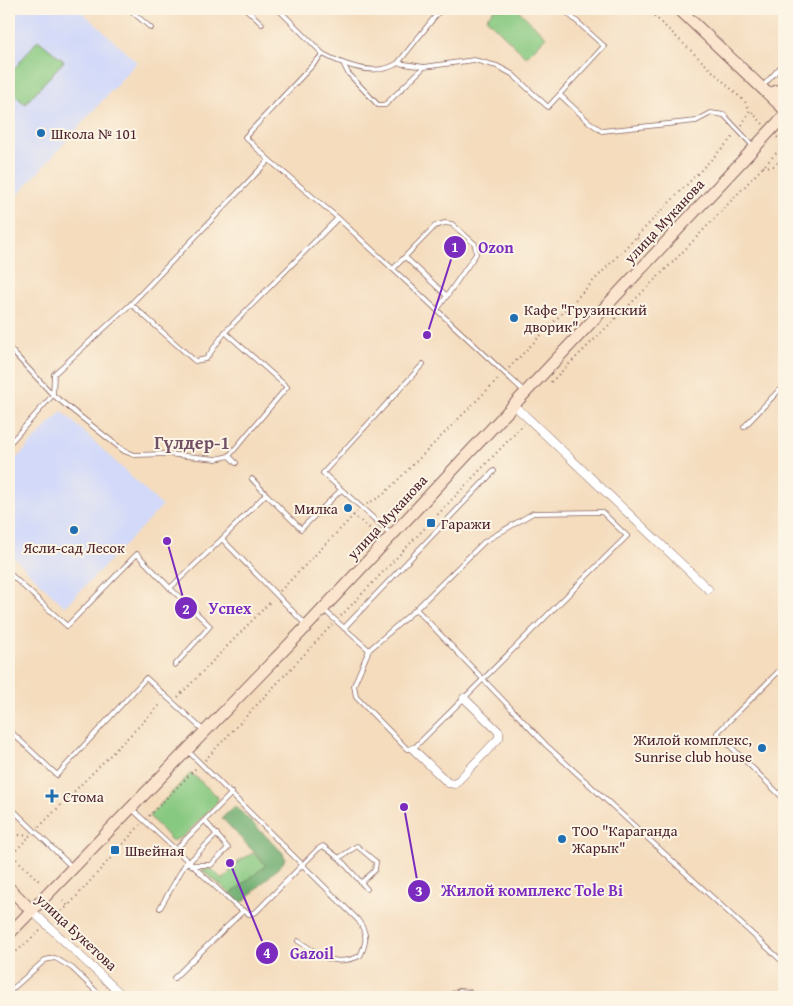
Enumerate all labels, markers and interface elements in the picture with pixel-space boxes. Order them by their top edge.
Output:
place label: Школа № 101 [51,123,137,144]
marker: Школа № 101 [35,127,47,139]
street label: улица Муканова [618,173,709,269]
callout: Ozon [443,232,524,263]
text: Ozon [478,235,514,259]
text: 1 [451,236,459,257]
place label: Кафе "Грузинский дворик" [524,299,647,337]
marker: Кафе "Грузинский дворик" [508,312,520,324]
district label: Гүлдер-1 [154,429,230,456]
street label: улица Муканова [341,469,432,565]
place label: Милка [294,498,339,519]
marker: Милка [342,502,354,514]
place label: Гаражи [441,513,491,534]
marker: Гаражи [425,517,437,529]
marker: Ясли-сад Лесок [68,524,80,536]
place label: Ясли-сад Лесок [22,537,125,558]
callout: Успех [173,593,261,624]
text: Успех [208,596,252,620]
text: 2 [182,598,190,619]
place label: Жилой комплекс, Sunrise club house [633,729,752,767]
marker: Жилой комплекс, Sunrise club house [756,742,768,754]
place label: Стома [63,786,105,807]
marker: Стома [45,789,59,803]
place label: ТОО "Караганда Жарык" [571,820,678,858]
marker: ТОО "Караганда Жарык" [556,833,568,845]
place label: Швейная [125,840,185,861]
marker: Швейная [109,844,121,856]
callout: Жилой комплекс Tole Bi [406,875,633,906]
text: Жилой комплекс Tole Bi [440,878,623,902]
text: 3 [415,880,423,901]
street label: улица Букетова [31,888,123,976]
callout: Gazoil [255,938,344,969]
text: Gazoil [290,941,334,965]
text: 4 [263,942,271,963]

